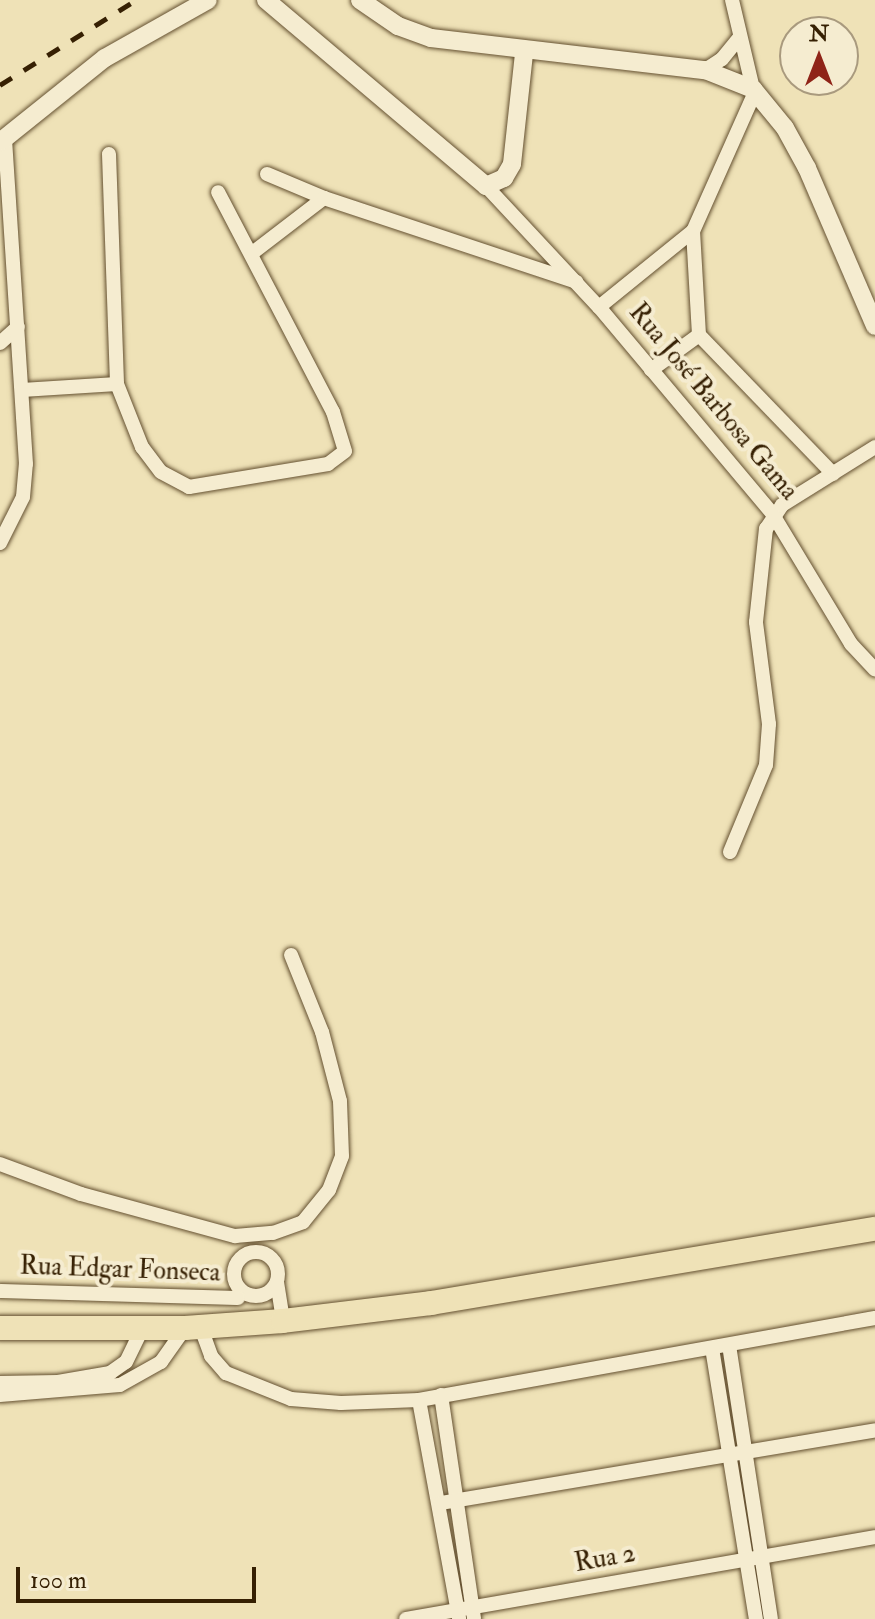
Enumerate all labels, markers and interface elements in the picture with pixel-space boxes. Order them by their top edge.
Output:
north arrow [779,16,859,96]
text: N [809,20,829,48]
street label: Rua José Barbosa Gama [622,297,804,507]
street label: Rua Edgar Fonseca [19,1251,221,1289]
street label: Rua 2 [572,1538,638,1580]
scale bar [20,1551,260,1601]
text: 100 m [30,1565,87,1596]

